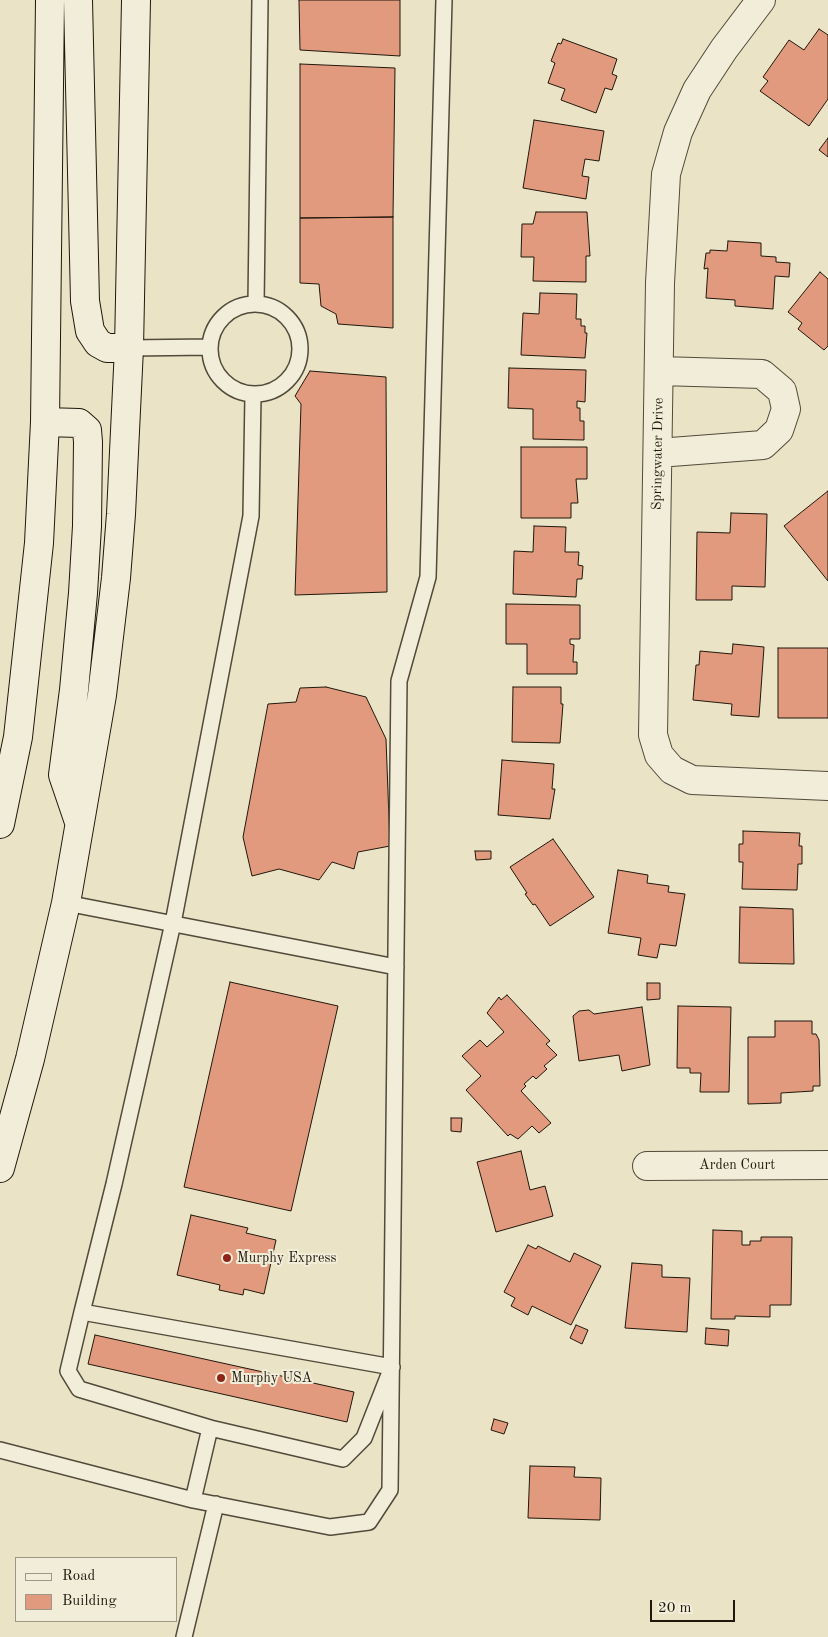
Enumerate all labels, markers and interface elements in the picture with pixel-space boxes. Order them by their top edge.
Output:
street label: Springwater Drive [649,398,667,510]
street label: Arden Court [699,1157,775,1173]
place label: Murphy Express [237,1250,337,1266]
marker: Murphy Express [221,1252,233,1264]
place label: Murphy USA [231,1370,312,1386]
marker: Murphy USA [215,1372,227,1384]
legend [15,1557,178,1622]
text: Road [62,1569,95,1584]
scale bar [653,1590,738,1622]
text: Building [62,1594,117,1609]
text: 20 m [658,1601,692,1616]

